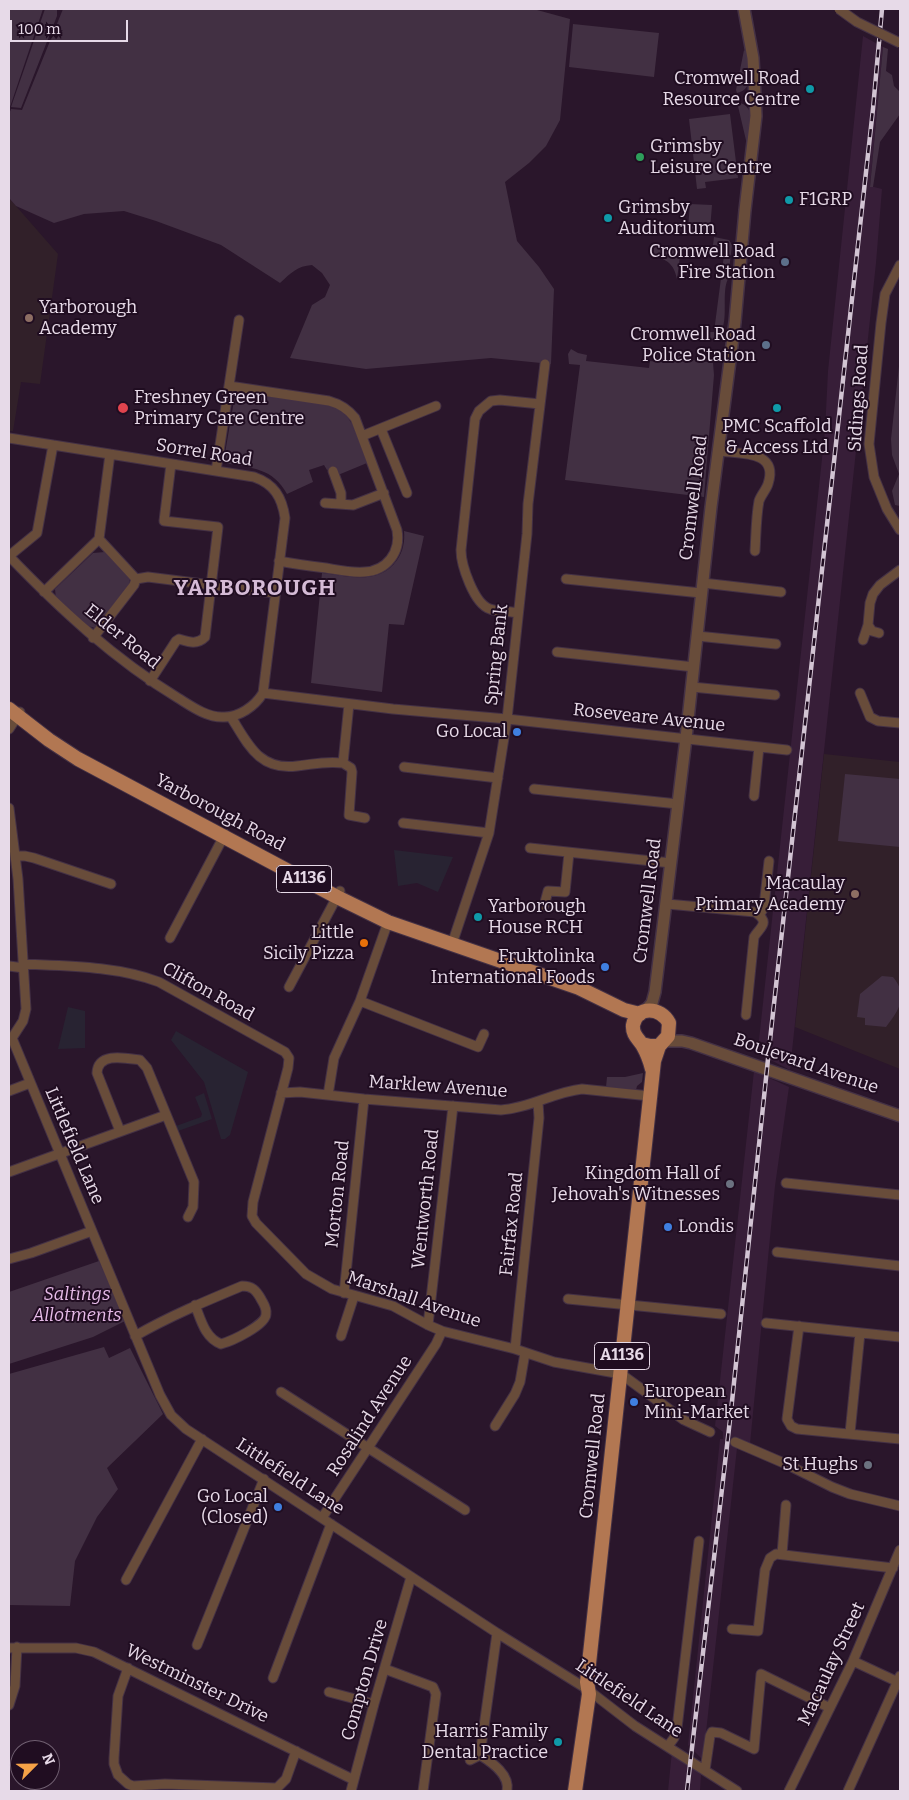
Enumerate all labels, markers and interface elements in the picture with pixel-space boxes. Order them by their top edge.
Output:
scale bar [12,10,130,42]
text: 100 m [18,20,61,38]
place label: Cromwell Road Resource Centre [662,68,800,110]
marker: Cromwell Road Resource Centre [804,83,816,95]
place label: Grimsby Leisure Centre [650,136,772,178]
marker: Grimsby Leisure Centre [634,151,646,163]
place label: F1GRP [799,189,852,211]
marker: F1GRP [783,194,795,206]
place label: Grimsby Auditorium [618,197,715,240]
marker: Grimsby Auditorium [602,212,614,224]
place label: Cromwell Road Fire Station [649,241,775,284]
marker: Cromwell Road Fire Station [779,256,791,268]
place label: Yarborough Academy [39,297,137,340]
marker: Yarborough Academy [23,312,35,324]
place label: Cromwell Road Police Station [630,324,756,366]
marker: Cromwell Road Police Station [760,339,772,351]
street label: Sidings Road [844,344,874,452]
place label: Freshney Green Primary Care Centre [134,387,304,429]
marker: Freshney Green Primary Care Centre [116,401,130,415]
marker: PMC Scaffold & Access Ltd [771,402,783,414]
place label: PMC Scaffold & Access Ltd [722,416,832,458]
street label: Cromwell Road [676,434,712,562]
street label: Sorrel Road [154,435,254,471]
district label: YARBOROUGH [172,576,338,602]
street label: Elder Road [80,600,164,674]
street label: Spring Bank [481,603,513,707]
street label: Roseveare Avenue [572,699,726,737]
place label: Go Local [436,721,507,743]
marker: Go Local [511,726,523,738]
street label: Yarborough Road [151,770,289,856]
street label: Cromwell Road [630,837,666,965]
road number: A1136 [276,866,332,892]
place label: Macaulay Primary Academy [695,873,845,916]
marker: Macaulay Primary Academy [849,888,861,900]
place label: Yarborough House RCH [488,896,586,939]
marker: Yarborough House RCH [472,911,484,923]
place label: Little Sicily Pizza [263,922,354,964]
marker: Little Sicily Pizza [358,937,370,949]
place label: Fruktolinka International Foods [431,946,595,989]
street label: Clifton Road [158,958,258,1026]
marker: Fruktolinka International Foods [599,961,611,973]
street label: Boulevard Avenue [731,1029,881,1099]
street label: Marklew Avenue [368,1071,508,1103]
street label: Littlefield Lane [40,1084,108,1208]
street label: Wentworth Road [408,1128,444,1270]
street label: Morton Road [322,1139,354,1249]
place label: Kingdom Hall of Jehovah's Witnesses [552,1163,720,1206]
street label: Fairfax Road [496,1171,528,1277]
marker: Kingdom Hall of Jehovah's Witnesses [724,1178,736,1190]
place label: Londis [678,1216,734,1238]
marker: Londis [662,1221,674,1233]
street label: Marshall Avenue [344,1267,484,1333]
park label: Saltings Allotments [33,1284,121,1326]
road number: A1136 [594,1342,650,1370]
street label: Rosalind Avenue [323,1352,417,1480]
place label: European Mini-Market [644,1381,749,1424]
street label: Cromwell Road [576,1392,610,1520]
marker: European Mini-Market [628,1396,640,1408]
street label: Littlefield Lane [232,1434,348,1520]
place label: St Hughs [782,1454,858,1476]
marker: St Hughs [862,1459,874,1471]
place label: Go Local (Closed) [197,1486,268,1528]
marker: Go Local (Closed) [272,1501,284,1513]
street label: Macaulay Street [794,1599,870,1729]
street label: Compton Drive [337,1617,393,1743]
street label: Westminster Drive [122,1640,272,1728]
street label: Littlefield Lane [571,1655,687,1743]
place label: Harris Family Dental Practice [422,1721,548,1764]
marker: Harris Family Dental Practice [552,1736,564,1748]
north arrow [10,1740,60,1790]
text: N [38,1751,58,1768]

